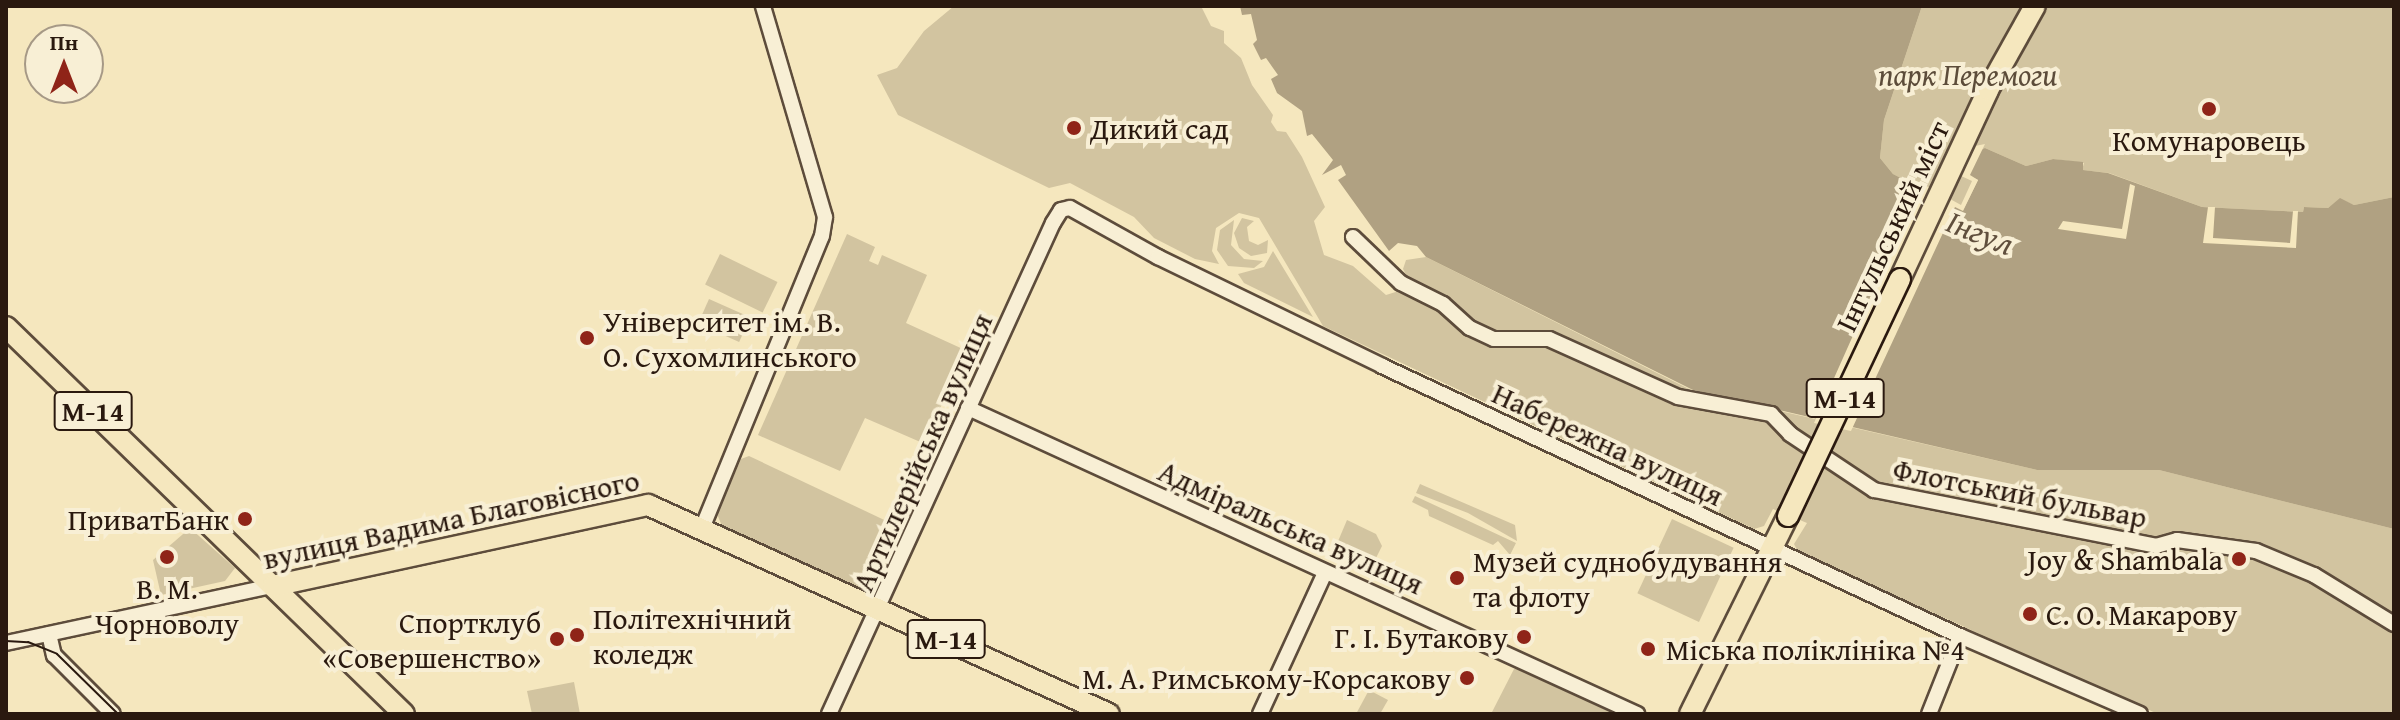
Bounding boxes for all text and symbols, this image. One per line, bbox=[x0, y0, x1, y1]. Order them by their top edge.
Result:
north arrow bbox=[24, 24, 104, 104]
text: Пн bbox=[50, 26, 78, 58]
park label: парк Перемоги bbox=[1878, 56, 2058, 92]
marker: Комунаровець bbox=[2200, 100, 2218, 118]
place label: Дикий сад bbox=[1090, 110, 1229, 146]
street label: Інгульський міст bbox=[1827, 115, 1957, 337]
marker: Дикий сад bbox=[1065, 119, 1083, 137]
place label: Комунаровець bbox=[2112, 122, 2306, 158]
water label: Інгул bbox=[1941, 202, 2019, 264]
place label: Університет ім. В. О. Сухомлинського bbox=[603, 303, 857, 374]
street label: Артилерійська вулиця bbox=[844, 307, 1000, 597]
marker: Університет ім. В. О. Сухомлинського bbox=[578, 329, 596, 347]
road number: М-14 bbox=[1805, 374, 1885, 422]
street label: Набережна вулиця bbox=[1487, 375, 1729, 513]
road number: М-14 bbox=[53, 387, 133, 435]
street label: Флотський бульвар bbox=[1890, 451, 2150, 535]
street label: Адміральська вулиця bbox=[1153, 452, 1429, 602]
street label: вулиця Вадима Благовісного bbox=[260, 462, 642, 576]
place label: ПриватБанк bbox=[68, 501, 229, 537]
marker: ПриватБанк bbox=[236, 510, 254, 528]
place label: Joy & Shambala bbox=[2027, 541, 2223, 577]
place label: Музей суднобудування та флоту bbox=[1473, 543, 1782, 614]
marker: В. М. Чорноволу bbox=[158, 548, 176, 566]
marker: Joy & Shambala bbox=[2230, 550, 2248, 568]
marker: Музей суднобудування та флоту bbox=[1448, 569, 1466, 587]
place label: В. М. Чорноволу bbox=[95, 570, 239, 640]
place label: С. О. Макарову bbox=[2046, 596, 2238, 632]
place label: Політехнічний коледж bbox=[593, 600, 791, 670]
place label: Спортклуб «Совершенство» bbox=[323, 604, 541, 674]
marker: С. О. Макарову bbox=[2021, 605, 2039, 623]
road number: М-14 bbox=[906, 615, 986, 663]
place label: Г. І. Бутакову bbox=[1334, 619, 1508, 655]
marker: Політехнічний коледж bbox=[568, 626, 586, 644]
marker: Г. І. Бутакову bbox=[1515, 628, 1533, 646]
marker: Спортклуб «Совершенство» bbox=[548, 630, 566, 648]
place label: Міська поліклініка №4 bbox=[1666, 631, 1965, 667]
marker: Міська поліклініка №4 bbox=[1637, 638, 1659, 660]
place label: М. А. Римському-Корсакову bbox=[1082, 660, 1451, 696]
marker: М. А. Римському-Корсакову bbox=[1458, 669, 1476, 687]

